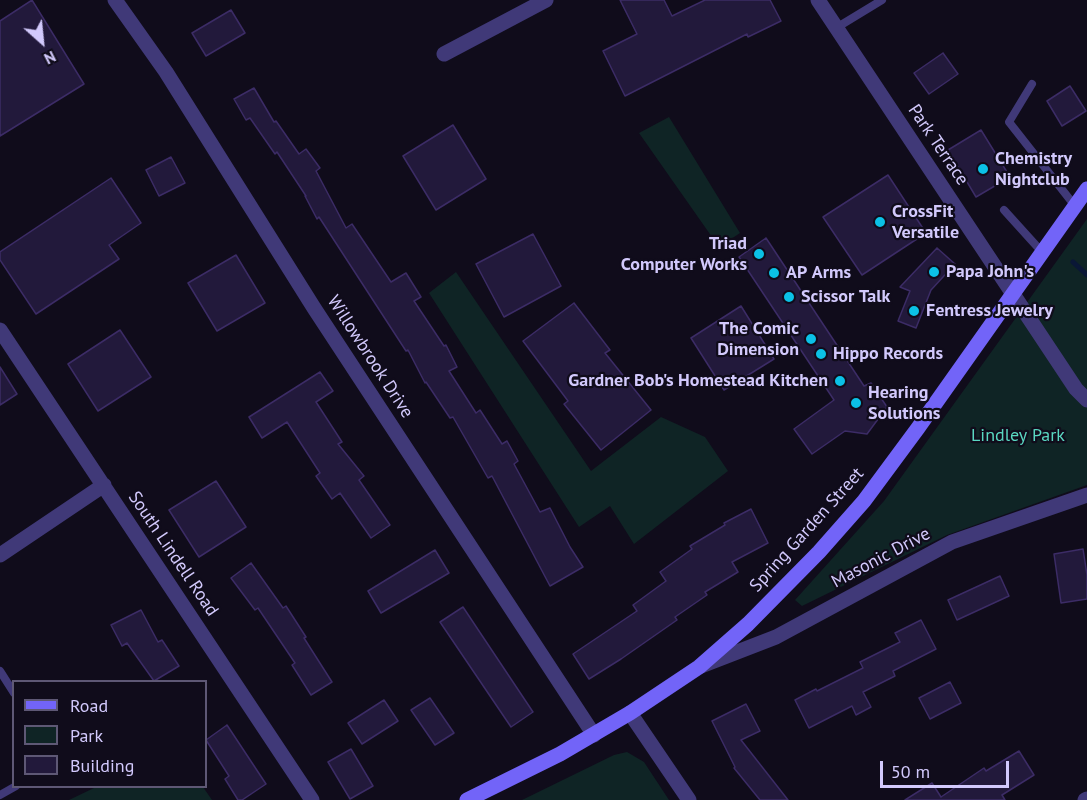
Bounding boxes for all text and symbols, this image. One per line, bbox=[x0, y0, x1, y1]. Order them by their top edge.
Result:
north arrow bbox=[12, 12, 72, 72]
text: N bbox=[41, 47, 59, 69]
street label: Park Terrace bbox=[903, 101, 973, 189]
place label: Chemistry Nightclub bbox=[995, 148, 1072, 190]
marker: Chemistry Nightclub bbox=[976, 162, 990, 176]
place label: CrossFit Versatile bbox=[892, 201, 959, 244]
marker: CrossFit Versatile bbox=[873, 215, 887, 229]
place label: Triad Computer Works bbox=[621, 233, 747, 276]
marker: Triad Computer Works bbox=[752, 247, 766, 261]
place label: Papa John's bbox=[946, 261, 1034, 283]
place label: AP Arms bbox=[786, 262, 851, 284]
marker: Papa John's bbox=[927, 265, 941, 279]
marker: AP Arms bbox=[767, 266, 781, 280]
place label: Scissor Talk bbox=[801, 286, 890, 308]
marker: Scissor Talk bbox=[782, 290, 796, 304]
street label: Willowbrook Drive bbox=[322, 292, 418, 422]
place label: Fentress Jewelry bbox=[926, 300, 1053, 322]
marker: Fentress Jewelry bbox=[907, 304, 921, 318]
place label: The Comic Dimension bbox=[717, 318, 799, 360]
marker: The Comic Dimension bbox=[804, 332, 818, 346]
place label: Hippo Records bbox=[833, 343, 943, 365]
marker: Hippo Records bbox=[814, 347, 828, 361]
place label: Gardner Bob's Homestead Kitchen bbox=[568, 370, 828, 392]
marker: Gardner Bob's Homestead Kitchen bbox=[833, 374, 847, 388]
place label: Hearing Solutions bbox=[868, 382, 940, 424]
marker: Hearing Solutions bbox=[849, 396, 863, 410]
park label: Lindley Park bbox=[971, 425, 1065, 447]
street label: Spring Garden Street bbox=[745, 463, 869, 597]
street label: South Lindell Road bbox=[123, 487, 223, 621]
street label: Masonic Drive bbox=[828, 523, 934, 593]
legend bbox=[12, 680, 207, 788]
text: Road bbox=[70, 694, 108, 717]
text: Park bbox=[70, 724, 103, 747]
scale bar bbox=[883, 749, 1012, 787]
text: Building bbox=[70, 754, 134, 777]
text: 50 m bbox=[891, 760, 930, 783]

